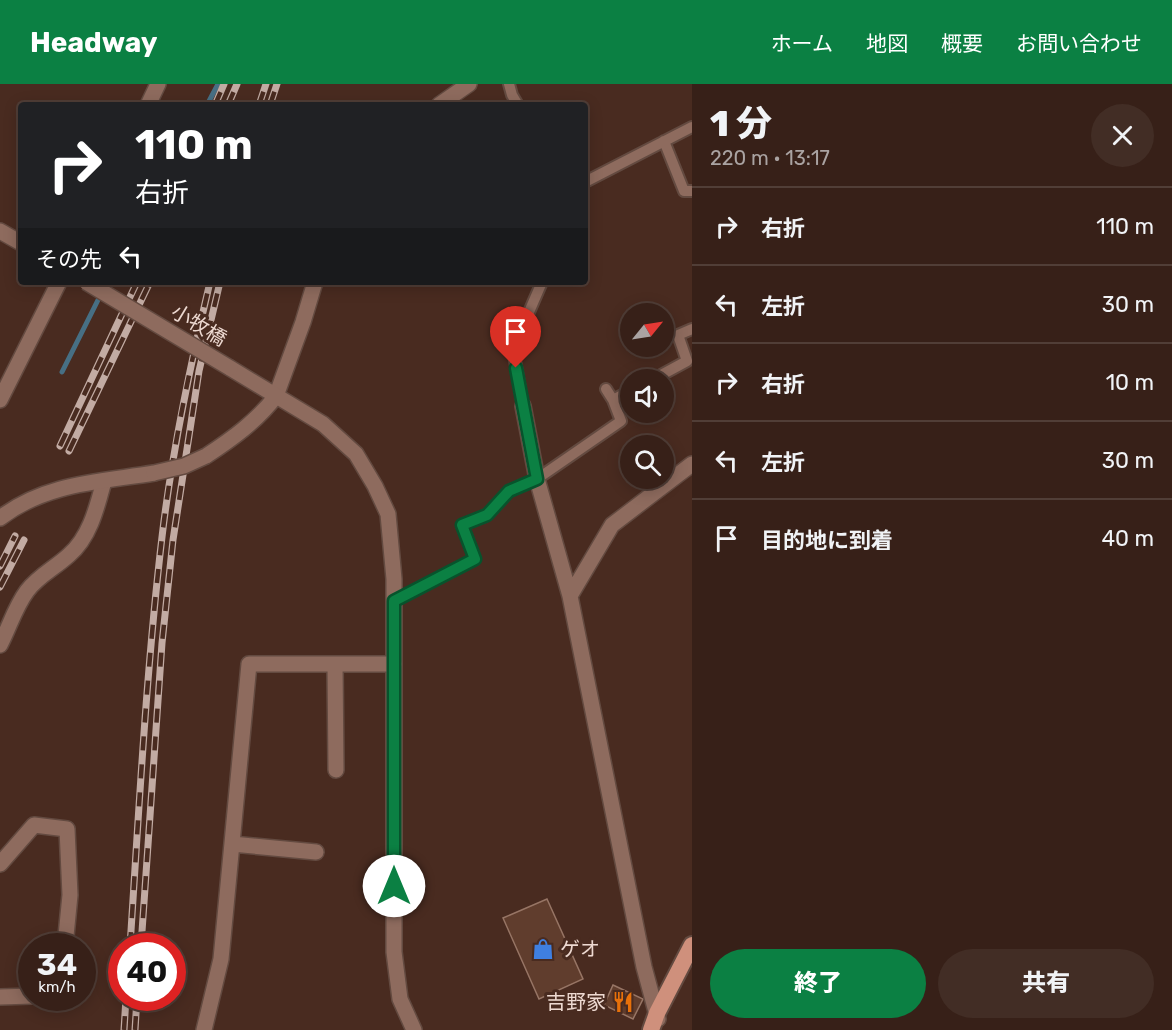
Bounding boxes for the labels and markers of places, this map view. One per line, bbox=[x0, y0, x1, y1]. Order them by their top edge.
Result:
pin bbox=[490, 306, 541, 368]
shop icon: ゲオ bbox=[531, 937, 555, 961]
place label: ゲオ bbox=[560, 937, 600, 961]
place label: 吉野家 bbox=[546, 990, 606, 1014]
restaurant icon: 吉野家 bbox=[611, 990, 635, 1014]

